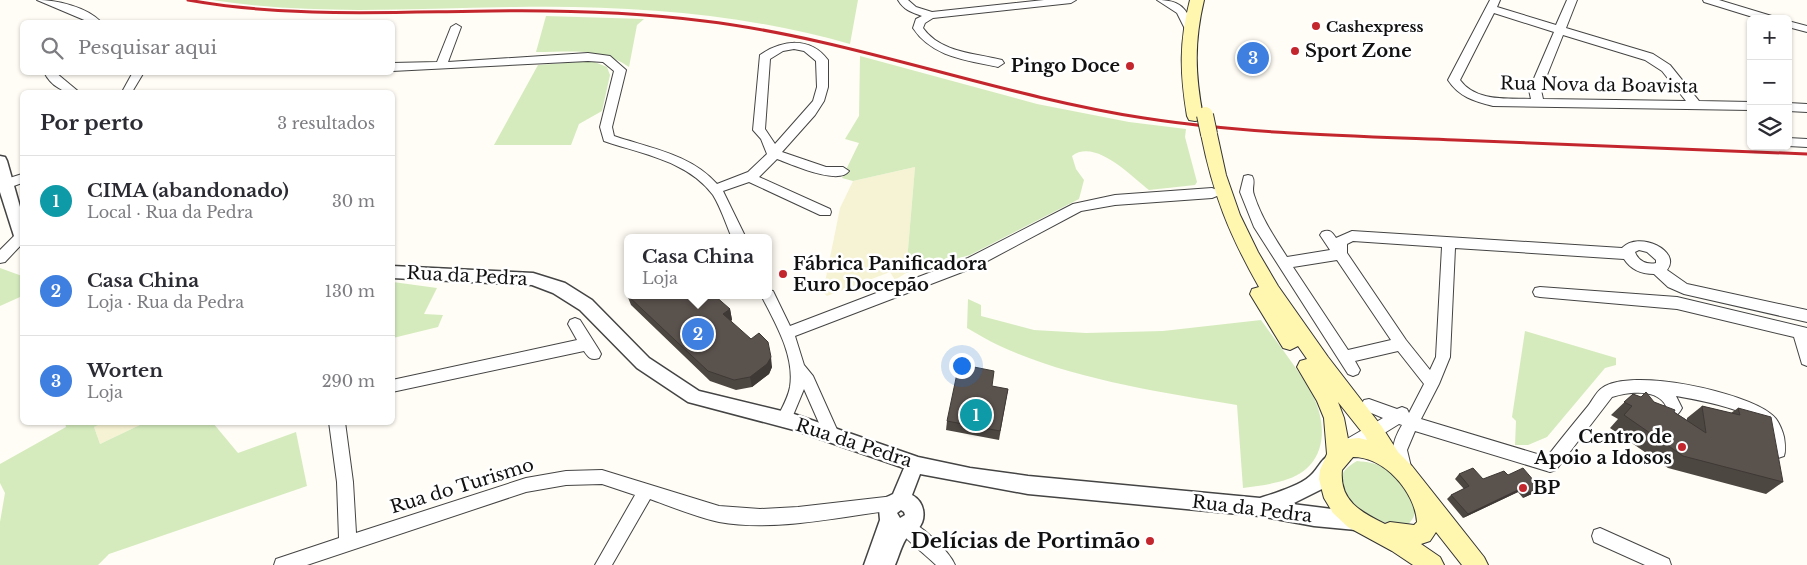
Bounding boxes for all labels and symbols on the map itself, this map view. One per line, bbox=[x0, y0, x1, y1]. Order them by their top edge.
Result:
place label: Cashexpress bbox=[1326, 17, 1424, 36]
marker: Cashexpress bbox=[1310, 20, 1322, 32]
pin: 3 bbox=[1237, 39, 1269, 77]
place label: Sport Zone bbox=[1305, 40, 1412, 62]
marker: Sport Zone bbox=[1289, 45, 1301, 57]
place label: Pingo Doce bbox=[1011, 55, 1120, 77]
marker: Pingo Doce bbox=[1124, 60, 1136, 72]
street label: Rua Nova da Boavista bbox=[1500, 72, 1698, 98]
place label: Fábrica Panificadora Euro Docepão bbox=[793, 253, 988, 296]
street label: Rua da Pedra bbox=[406, 262, 528, 290]
marker: Fábrica Panificadora Euro Docepão bbox=[777, 268, 789, 280]
pin: 2 bbox=[682, 315, 714, 353]
your location bbox=[949, 353, 975, 379]
pin: 1 bbox=[960, 396, 992, 434]
street label: Rua da Pedra bbox=[793, 414, 915, 472]
place label: Centro de Apoio a Idosos bbox=[1533, 426, 1672, 469]
marker: Centro de Apoio a Idosos bbox=[1676, 441, 1688, 453]
street label: Rua do Turismo bbox=[387, 454, 537, 518]
place label: BP bbox=[1533, 477, 1560, 499]
marker: BP bbox=[1517, 482, 1529, 494]
street label: Rua da Pedra bbox=[1191, 491, 1313, 527]
place label: Delícias de Portimão bbox=[910, 528, 1140, 554]
marker: Delícias de Portimão bbox=[1144, 535, 1156, 547]

